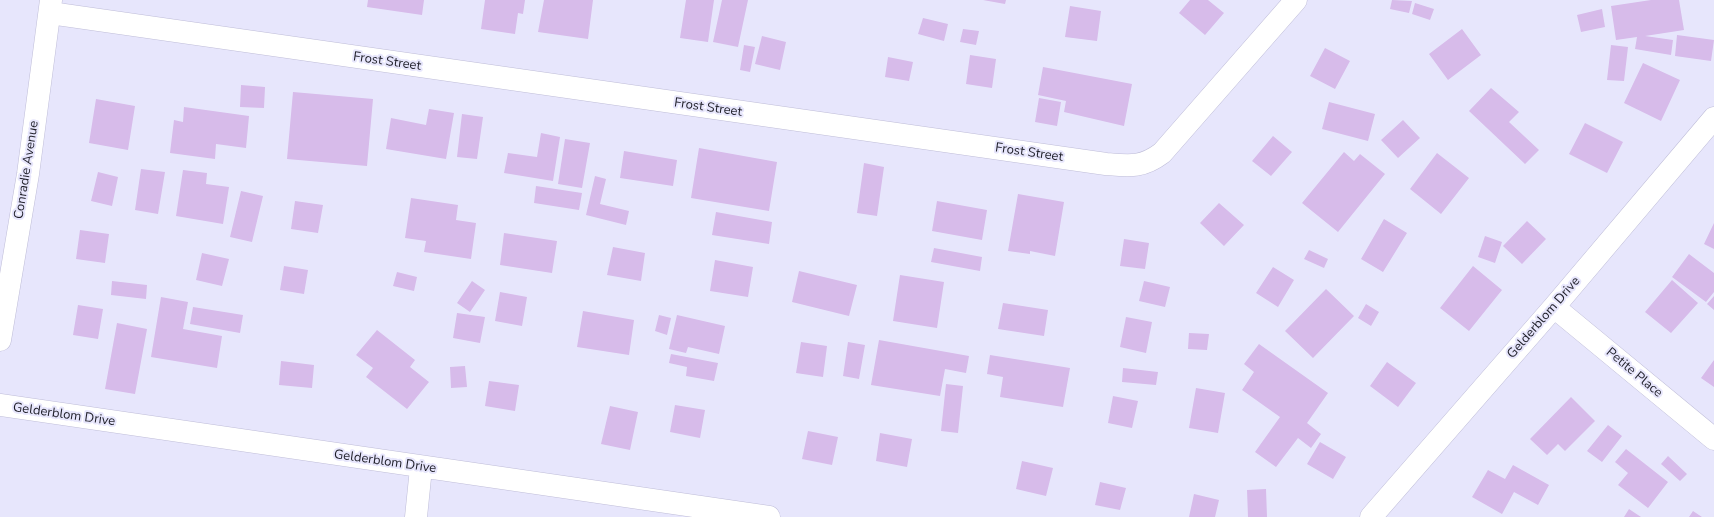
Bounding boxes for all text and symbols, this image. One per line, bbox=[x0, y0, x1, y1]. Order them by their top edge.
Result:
street label: Frost Street bbox=[352, 50, 422, 74]
street label: Frost Street bbox=[673, 96, 743, 120]
street label: Conradie Avenue bbox=[12, 120, 42, 220]
street label: Frost Street bbox=[994, 141, 1064, 165]
street label: Gelderblom Drive bbox=[1504, 274, 1584, 362]
street label: Petite Place bbox=[1603, 345, 1665, 401]
street label: Gelderblom Drive bbox=[12, 400, 116, 430]
street label: Gelderblom Drive bbox=[333, 447, 437, 477]

